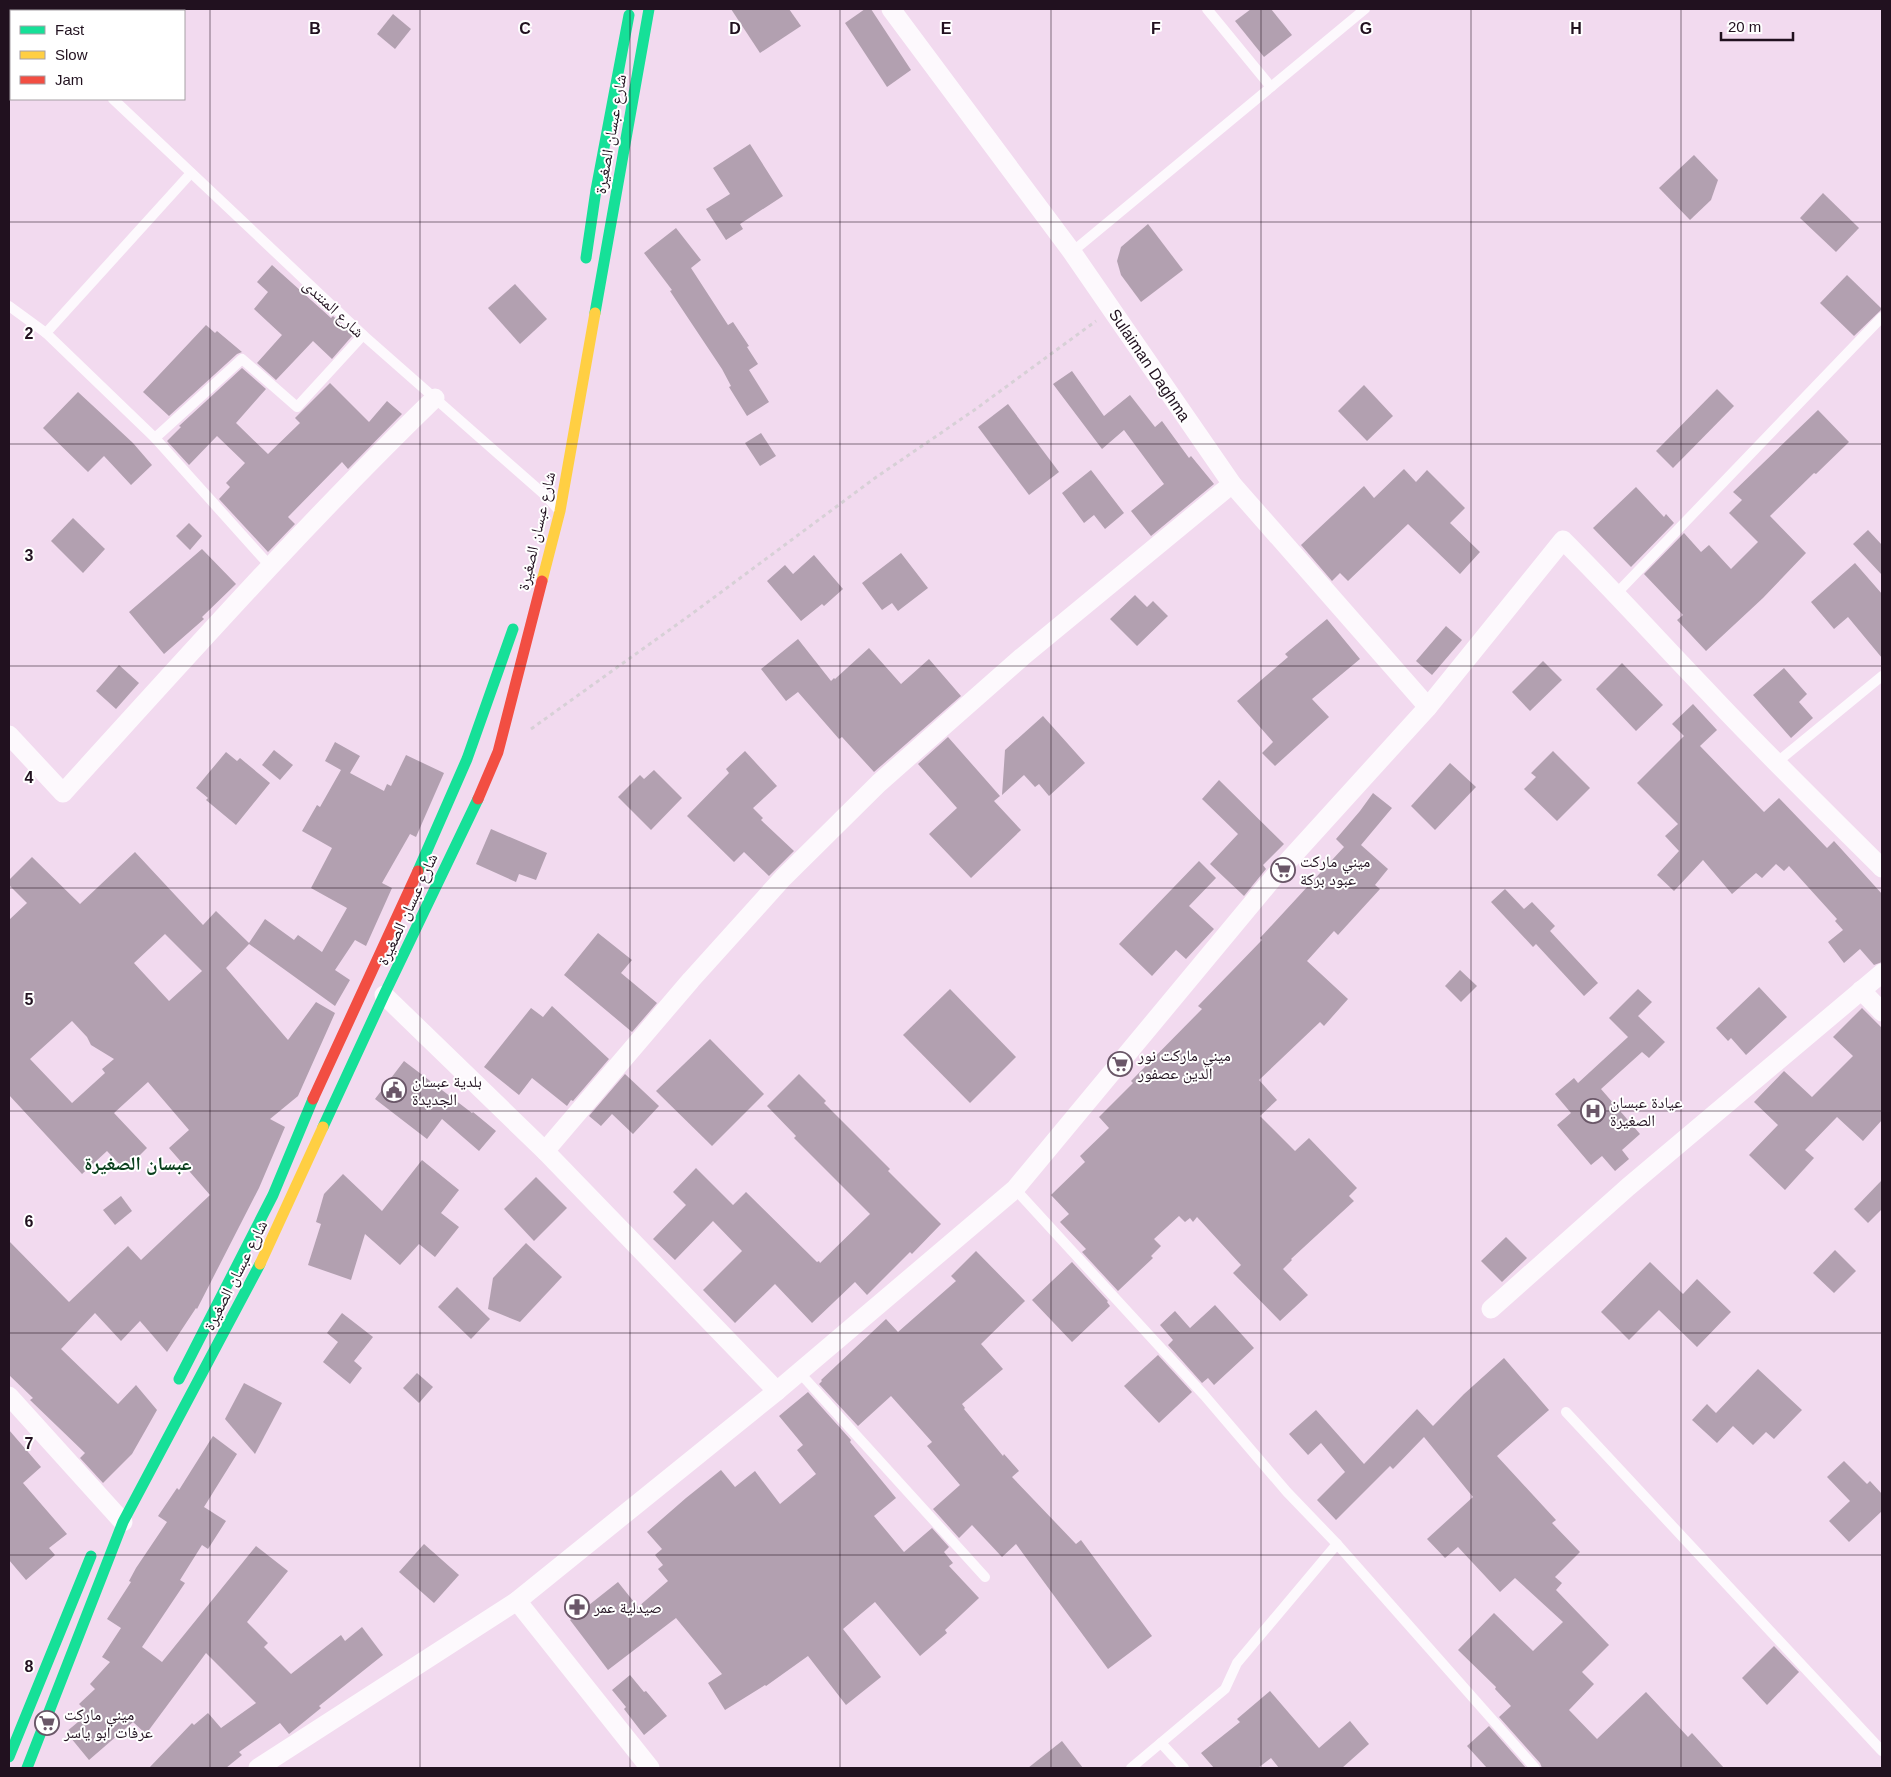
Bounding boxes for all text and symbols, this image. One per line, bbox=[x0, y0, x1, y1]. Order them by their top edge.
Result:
legend bbox=[10, 10, 185, 100]
scale bar bbox=[1721, 10, 1794, 42]
text: 20 m bbox=[1728, 18, 1761, 35]
text: B bbox=[309, 20, 321, 37]
text: C bbox=[519, 20, 531, 37]
text: D bbox=[729, 20, 741, 37]
text: E bbox=[941, 20, 952, 37]
text: F bbox=[1151, 20, 1161, 37]
text: G bbox=[1360, 20, 1372, 37]
text: H bbox=[1570, 20, 1582, 37]
text: Fast bbox=[55, 21, 85, 38]
text: Slow bbox=[55, 46, 88, 63]
text: Jam bbox=[55, 71, 83, 88]
street label: شارع عبسان الصغيرة bbox=[592, 73, 631, 196]
street label: شارع المنتدى bbox=[298, 276, 367, 342]
street label: Sulaiman Daghma bbox=[1106, 306, 1193, 425]
text: 2 bbox=[25, 325, 34, 342]
street label: شارع عبسان الصغيرة bbox=[515, 470, 560, 592]
text: 3 bbox=[25, 547, 34, 564]
text: 4 bbox=[25, 769, 34, 786]
street label: شارع عبسان الصغيرة bbox=[374, 851, 443, 969]
place label: ميني ماركت عبود بركة bbox=[1300, 853, 1370, 889]
supermarket icon: ميني ماركت عبود بركة bbox=[1270, 857, 1296, 883]
text: 5 bbox=[25, 991, 34, 1008]
place label: ميني ماركت نور الدين عصفور bbox=[1137, 1047, 1231, 1084]
supermarket icon: ميني ماركت نور الدين عصفور bbox=[1107, 1051, 1133, 1077]
place label: بلدية عبسان الجديدة bbox=[412, 1073, 482, 1108]
public building icon: بلدية عبسان الجديدة bbox=[381, 1077, 407, 1103]
place label: عيادة عبسان الصغيرة bbox=[1610, 1094, 1682, 1130]
hospital icon: عيادة عبسان الصغيرة bbox=[1580, 1098, 1606, 1124]
district label: عبسان الصغيرة bbox=[84, 1153, 192, 1175]
text: 6 bbox=[25, 1213, 34, 1230]
street label: شارع عبسان الصغيرة bbox=[200, 1217, 272, 1334]
text: 7 bbox=[25, 1435, 34, 1452]
pharmacy icon: صيدلية عمر bbox=[564, 1594, 590, 1620]
place label: صيدلية عمر bbox=[593, 1599, 662, 1617]
text: 8 bbox=[25, 1658, 34, 1675]
place label: ميني ماركت عرفات ابو ياسر bbox=[63, 1706, 153, 1742]
supermarket icon: ميني ماركت عرفات ابو ياسر bbox=[34, 1710, 60, 1736]

